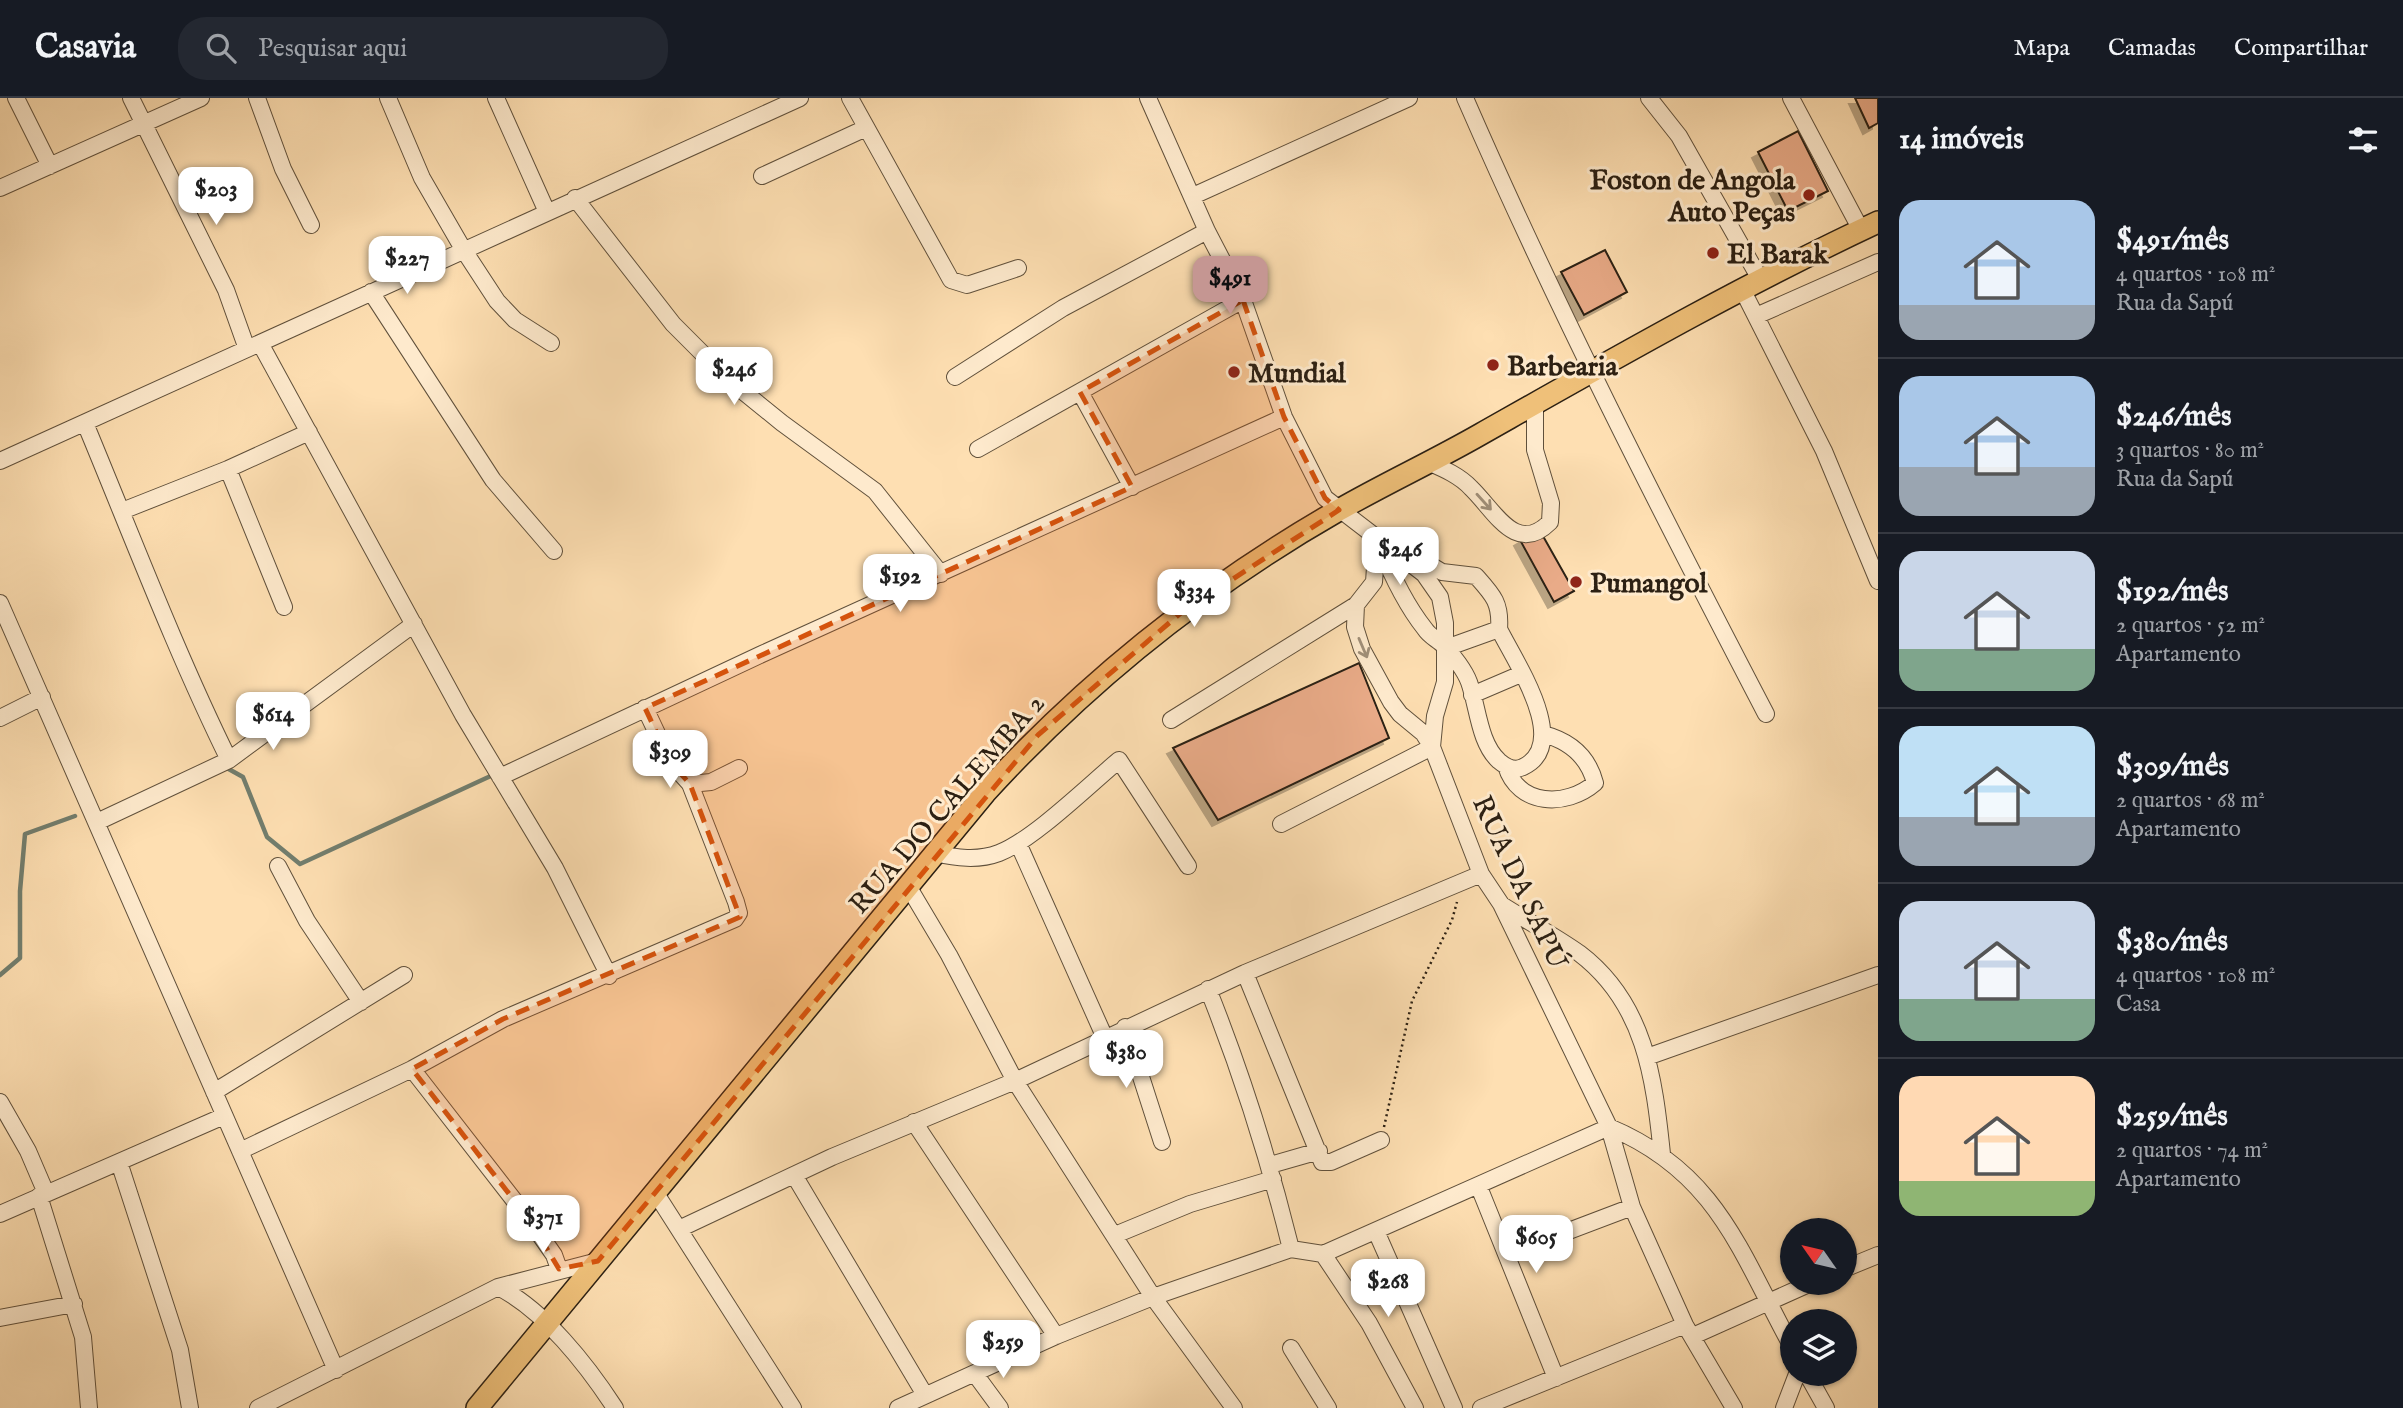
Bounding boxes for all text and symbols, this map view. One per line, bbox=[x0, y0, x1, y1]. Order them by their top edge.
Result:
search box bbox=[178, 17, 668, 80]
text: Casavia bbox=[35, 27, 136, 69]
icon: search bbox=[202, 29, 240, 67]
text: Pesquisar aqui bbox=[258, 32, 407, 65]
text: Mapa bbox=[2014, 33, 2070, 64]
text: Camadas bbox=[2108, 33, 2196, 64]
text: Compartilhar bbox=[2234, 33, 2368, 64]
text: 14 imóveis bbox=[1899, 121, 2024, 159]
icon: filters bbox=[2344, 121, 2382, 159]
place label: Foston de Angola Auto Peças bbox=[1589, 164, 1796, 231]
pin: $203 bbox=[175, 167, 257, 227]
text: $203 bbox=[194, 175, 238, 204]
marker: Foston de Angola Auto Peças bbox=[1801, 187, 1817, 203]
text: $491/mês bbox=[2116, 222, 2229, 260]
icon: home bbox=[1955, 228, 2039, 312]
pin: $227 bbox=[366, 236, 448, 296]
place label: El Barak bbox=[1727, 238, 1829, 273]
text: $227 bbox=[385, 244, 429, 273]
marker: El Barak bbox=[1705, 245, 1721, 261]
pin: $491 bbox=[1189, 256, 1271, 316]
text: 4 quartos · 108 m² bbox=[2116, 260, 2275, 289]
text: $491 bbox=[1209, 264, 1251, 293]
text: Rua da Sapú bbox=[2116, 289, 2234, 318]
pin: $246 bbox=[693, 348, 775, 407]
place label: Barbearia bbox=[1507, 350, 1619, 385]
text: $246 bbox=[712, 355, 756, 384]
place label: Mundial bbox=[1248, 357, 1347, 392]
marker: Barbearia bbox=[1485, 357, 1501, 373]
marker: Mundial bbox=[1226, 364, 1242, 380]
text: $246/mês bbox=[2116, 398, 2232, 436]
icon: home bbox=[1955, 404, 2039, 488]
text: 3 quartos · 80 m² bbox=[2116, 436, 2264, 465]
text: Rua da Sapú bbox=[2116, 465, 2234, 494]
one-way arrow bbox=[1476, 493, 1492, 511]
pin: $246 bbox=[1359, 528, 1441, 587]
text: $246 bbox=[1378, 535, 1422, 564]
pin: $192 bbox=[859, 554, 941, 614]
text: $192 bbox=[879, 562, 921, 591]
place label: Pumangol bbox=[1590, 567, 1708, 602]
pin: $334 bbox=[1153, 570, 1235, 629]
text: $192/mês bbox=[2116, 573, 2229, 611]
marker: Pumangol bbox=[1568, 574, 1584, 590]
text: $334 bbox=[1173, 577, 1215, 606]
icon: home bbox=[1955, 579, 2039, 663]
text: 2 quartos · 52 m² bbox=[2116, 611, 2265, 640]
one-way arrow bbox=[1357, 637, 1370, 659]
text: Apartamento bbox=[2116, 640, 2241, 669]
street label: RUA DO CALEMBA 2 bbox=[843, 687, 1053, 922]
pin: $614 bbox=[232, 692, 314, 752]
text: $614 bbox=[252, 700, 294, 729]
pin: $309 bbox=[629, 730, 711, 790]
text: $309 bbox=[649, 738, 691, 767]
text: $309/mês bbox=[2116, 748, 2229, 786]
icon: home bbox=[1955, 754, 2039, 838]
text: 2 quartos · 68 m² bbox=[2116, 786, 2265, 815]
street label: RUA DA SAPÚ bbox=[1463, 791, 1574, 976]
text: Apartamento bbox=[2116, 815, 2241, 844]
text: $380/mês bbox=[2116, 923, 2228, 961]
icon: home bbox=[1955, 929, 2039, 1013]
text: 4 quartos · 108 m² bbox=[2116, 961, 2275, 990]
text: Casa bbox=[2116, 990, 2160, 1019]
pin: $380 bbox=[1085, 1030, 1167, 1090]
text: $380 bbox=[1105, 1038, 1147, 1067]
text: $259/mês bbox=[2116, 1098, 2228, 1136]
icon: home bbox=[1955, 1104, 2039, 1188]
text: 2 quartos · 74 m² bbox=[2116, 1136, 2268, 1165]
text: Apartamento bbox=[2116, 1165, 2241, 1194]
pin: $371 bbox=[502, 1196, 584, 1255]
text: $371 bbox=[523, 1203, 563, 1232]
pin: $605 bbox=[1495, 1216, 1577, 1275]
north arrow bbox=[1780, 1218, 1857, 1295]
map controls bbox=[1780, 1218, 1857, 1386]
text: $605 bbox=[1515, 1223, 1557, 1252]
pin: $268 bbox=[1347, 1260, 1429, 1319]
text: $268 bbox=[1367, 1267, 1409, 1296]
button: layers bbox=[1780, 1309, 1857, 1386]
pin: $259 bbox=[962, 1320, 1044, 1380]
text: $259 bbox=[982, 1328, 1024, 1357]

